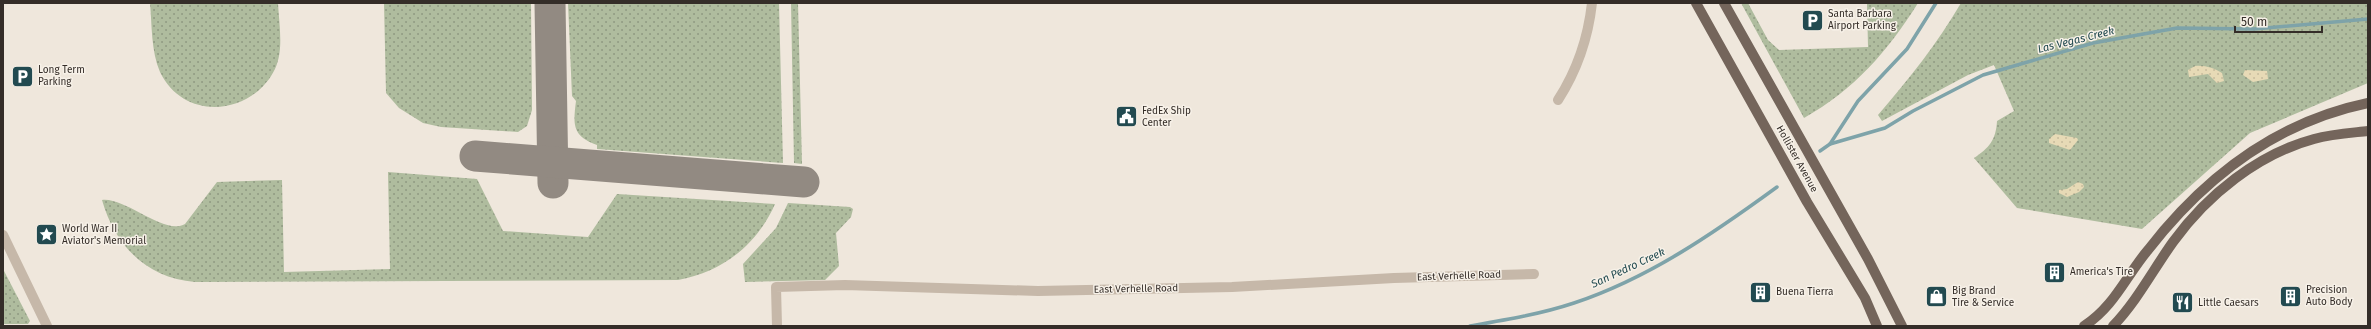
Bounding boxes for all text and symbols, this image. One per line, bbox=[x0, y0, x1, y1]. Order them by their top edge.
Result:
parking icon: Santa Barbara Airport Parking bbox=[1799, 7, 1825, 33]
place label: Santa Barbara Airport Parking bbox=[1828, 8, 1897, 32]
scale bar bbox=[2235, 8, 2322, 34]
text: 50 m bbox=[2241, 15, 2267, 29]
water label: Las Vegas Creek bbox=[2036, 24, 2116, 56]
parking icon: Long Term Parking bbox=[9, 63, 35, 89]
place label: Long Term Parking bbox=[38, 64, 85, 88]
public building icon: FedEx Ship Center bbox=[1113, 104, 1139, 130]
place label: FedEx Ship Center bbox=[1142, 105, 1191, 129]
street label: Hollister Avenue bbox=[1774, 123, 1820, 195]
place icon: World War II Aviator's Memorial bbox=[34, 222, 60, 248]
place label: World War II Aviator's Memorial bbox=[62, 223, 146, 247]
water label: San Pedro Creek bbox=[1588, 245, 1667, 291]
building icon: America's Tire bbox=[2042, 259, 2068, 285]
place label: America's Tire bbox=[2070, 266, 2133, 278]
street label: East Verhelle Road bbox=[1417, 269, 1501, 283]
building icon: Buena Tierra bbox=[1747, 279, 1773, 305]
street label: East Verhelle Road bbox=[1094, 282, 1178, 296]
building icon: Precision Auto Body bbox=[2277, 283, 2303, 309]
shop icon: Big Brand Tire & Service bbox=[1924, 284, 1950, 310]
place label: Precision Auto Body bbox=[2306, 284, 2352, 308]
place label: Big Brand Tire & Service bbox=[1952, 285, 2014, 309]
place label: Buena Tierra bbox=[1776, 286, 1834, 298]
restaurant icon: Little Caesars bbox=[2169, 290, 2195, 316]
place label: Little Caesars bbox=[2198, 297, 2259, 309]

